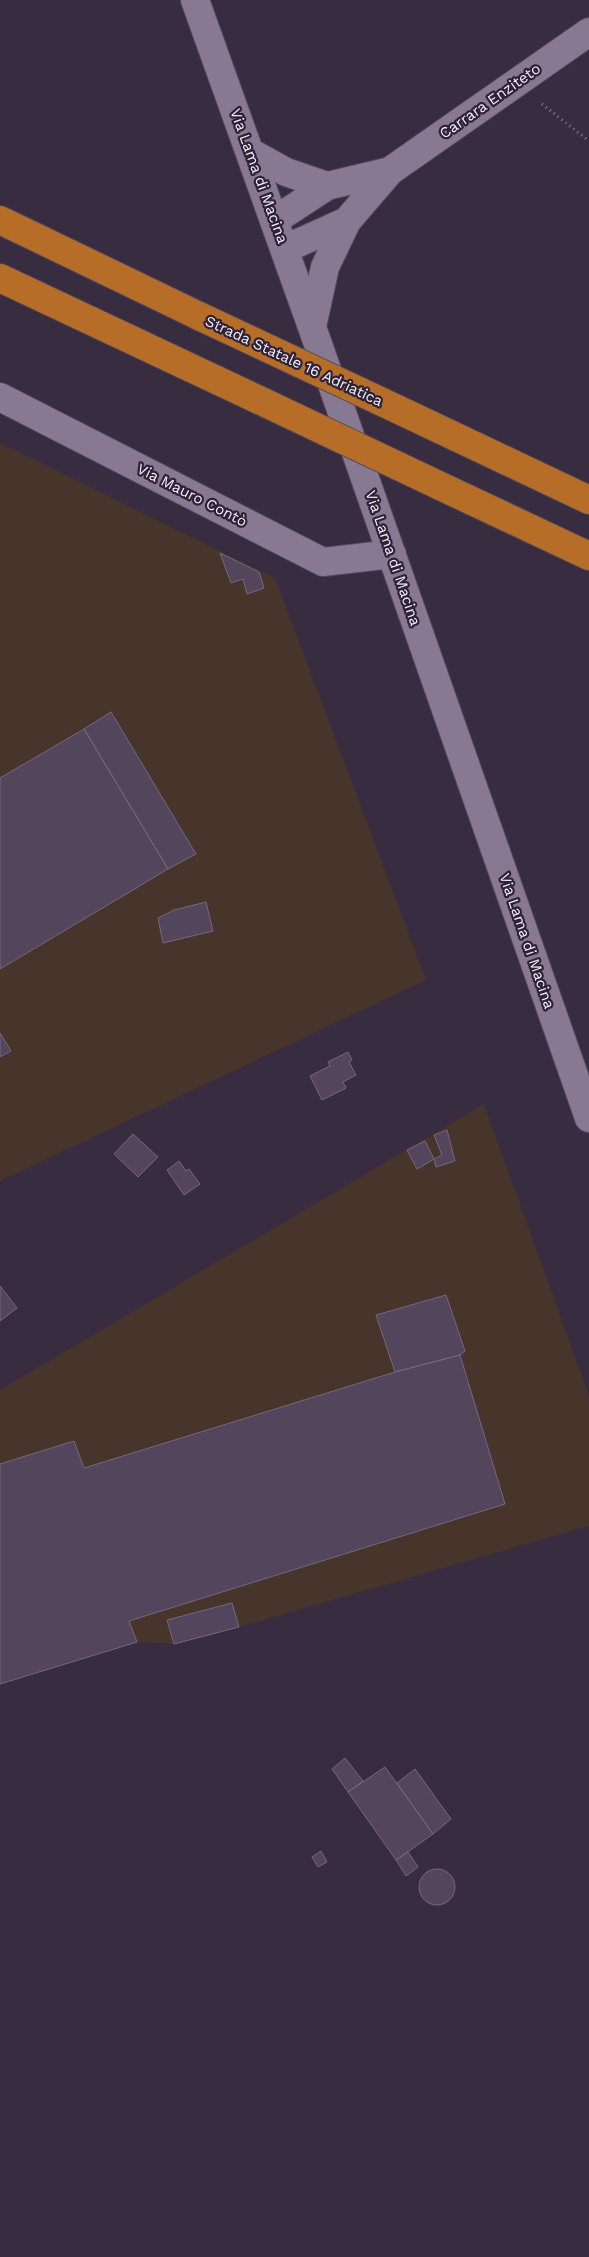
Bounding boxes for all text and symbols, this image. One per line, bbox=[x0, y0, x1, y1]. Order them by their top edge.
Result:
street label: Carrara Enziteto bbox=[436, 59, 544, 143]
street label: Via Lama di Macina bbox=[226, 106, 292, 246]
street label: Strada Statale 16 Adriatica bbox=[202, 312, 386, 410]
street label: Via Mauro Contò bbox=[134, 459, 250, 531]
street label: Via Lama di Macina bbox=[361, 488, 425, 628]
street label: Via Lama di Macina bbox=[495, 871, 559, 1011]

